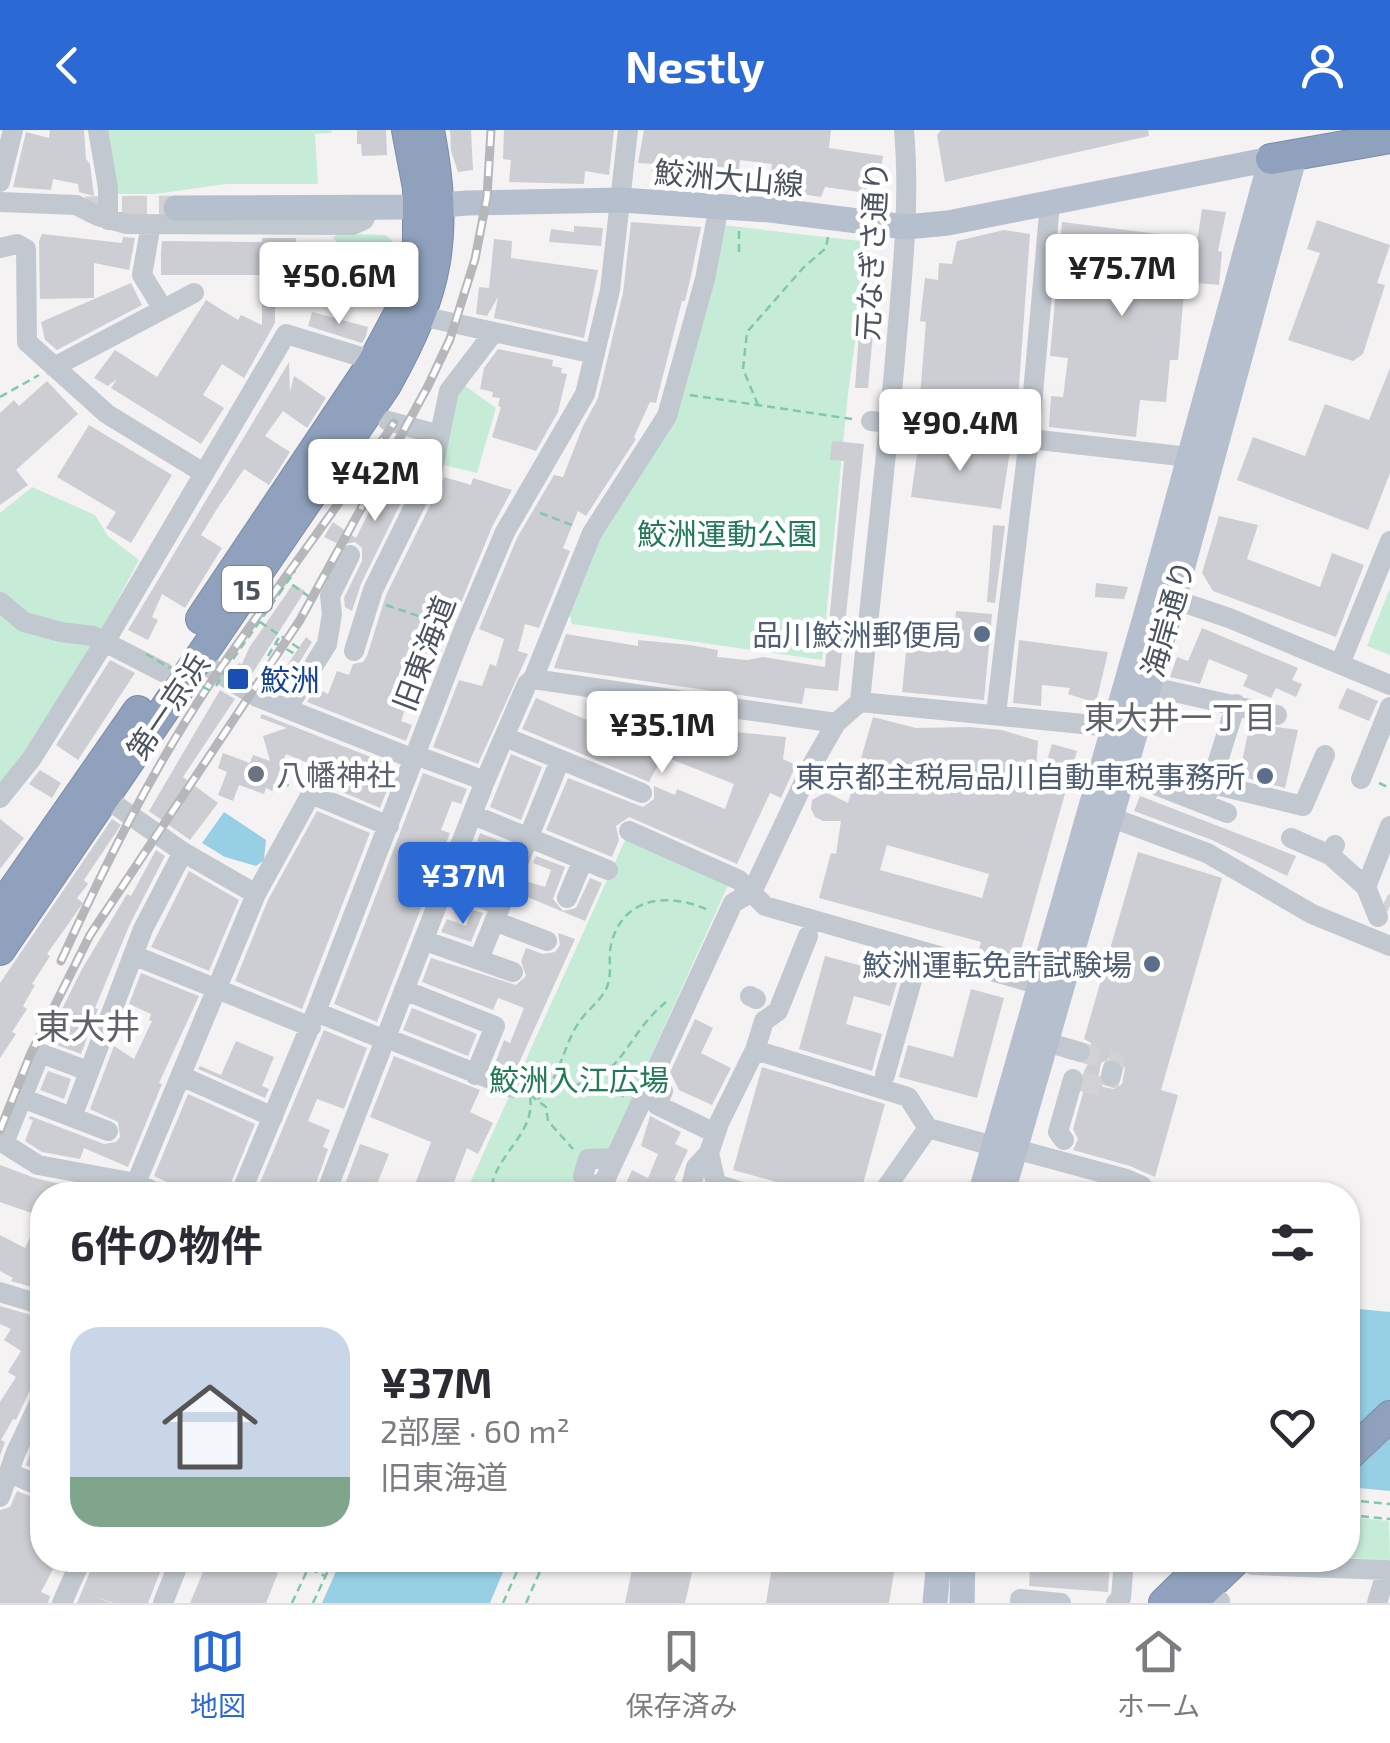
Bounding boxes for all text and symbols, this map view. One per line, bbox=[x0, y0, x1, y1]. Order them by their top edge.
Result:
icon: back bbox=[40, 38, 95, 93]
text: Nestly bbox=[625, 38, 765, 92]
icon: person bbox=[1295, 38, 1350, 93]
street label: 鮫洲大山線 bbox=[653, 153, 805, 201]
street label: 元なぎさ通り bbox=[848, 160, 894, 342]
pin: ¥75.7M bbox=[1041, 234, 1203, 319]
pin: ¥50.6M bbox=[258, 242, 420, 327]
text: ¥75.7M bbox=[1068, 247, 1176, 285]
text: ¥50.6M bbox=[281, 255, 397, 293]
pin: ¥90.4M bbox=[879, 389, 1041, 474]
text: ¥90.4M bbox=[901, 402, 1019, 440]
pin: ¥42M bbox=[316, 439, 434, 524]
text: ¥42M bbox=[330, 452, 420, 490]
park label: 鮫洲運動公園 bbox=[637, 515, 817, 551]
street label: 海岸通り bbox=[1133, 555, 1201, 681]
road number: 15 bbox=[222, 566, 272, 612]
street label: 旧東海道 bbox=[385, 591, 461, 715]
place label: 品川鮫洲郵便局 bbox=[752, 616, 962, 652]
marker: 品川鮫洲郵便局 bbox=[971, 623, 993, 645]
street label: 第一京浜 bbox=[119, 646, 215, 766]
place label: 鮫洲 bbox=[260, 661, 320, 697]
marker: 鮫洲 bbox=[225, 666, 251, 692]
pin: ¥35.1M bbox=[581, 691, 743, 776]
district label: 東大井一丁目 bbox=[1084, 697, 1276, 735]
text: ¥35.1M bbox=[609, 704, 715, 742]
place label: 八幡神社 bbox=[276, 756, 396, 792]
place label: 東京都主税局品川自動車税事務所 bbox=[795, 758, 1245, 794]
marker: 八幡神社 bbox=[245, 763, 267, 785]
marker: 東京都主税局品川自動車税事務所 bbox=[1254, 765, 1276, 787]
pin: ¥37M bbox=[404, 842, 522, 927]
text: ¥37M bbox=[420, 855, 506, 893]
place label: 鮫洲運転免許試験場 bbox=[862, 946, 1132, 982]
marker: 鮫洲運転免許試験場 bbox=[1141, 953, 1163, 975]
district label: 東大井 bbox=[35, 1004, 141, 1046]
park label: 鮫洲入江広場 bbox=[489, 1061, 669, 1097]
icon: filters bbox=[1265, 1215, 1320, 1270]
text: 6件の物件 bbox=[70, 1219, 263, 1269]
text: ¥37M bbox=[380, 1356, 492, 1406]
icon: home bbox=[150, 1367, 270, 1487]
icon: heart bbox=[1265, 1400, 1320, 1455]
text: 2部屋 · 60 m² bbox=[380, 1411, 570, 1449]
text: 旧東海道 bbox=[380, 1457, 508, 1495]
tab: 地図 bbox=[190, 1624, 246, 1724]
tab: 保存済み bbox=[625, 1624, 737, 1724]
tab: ホーム bbox=[1117, 1624, 1200, 1724]

